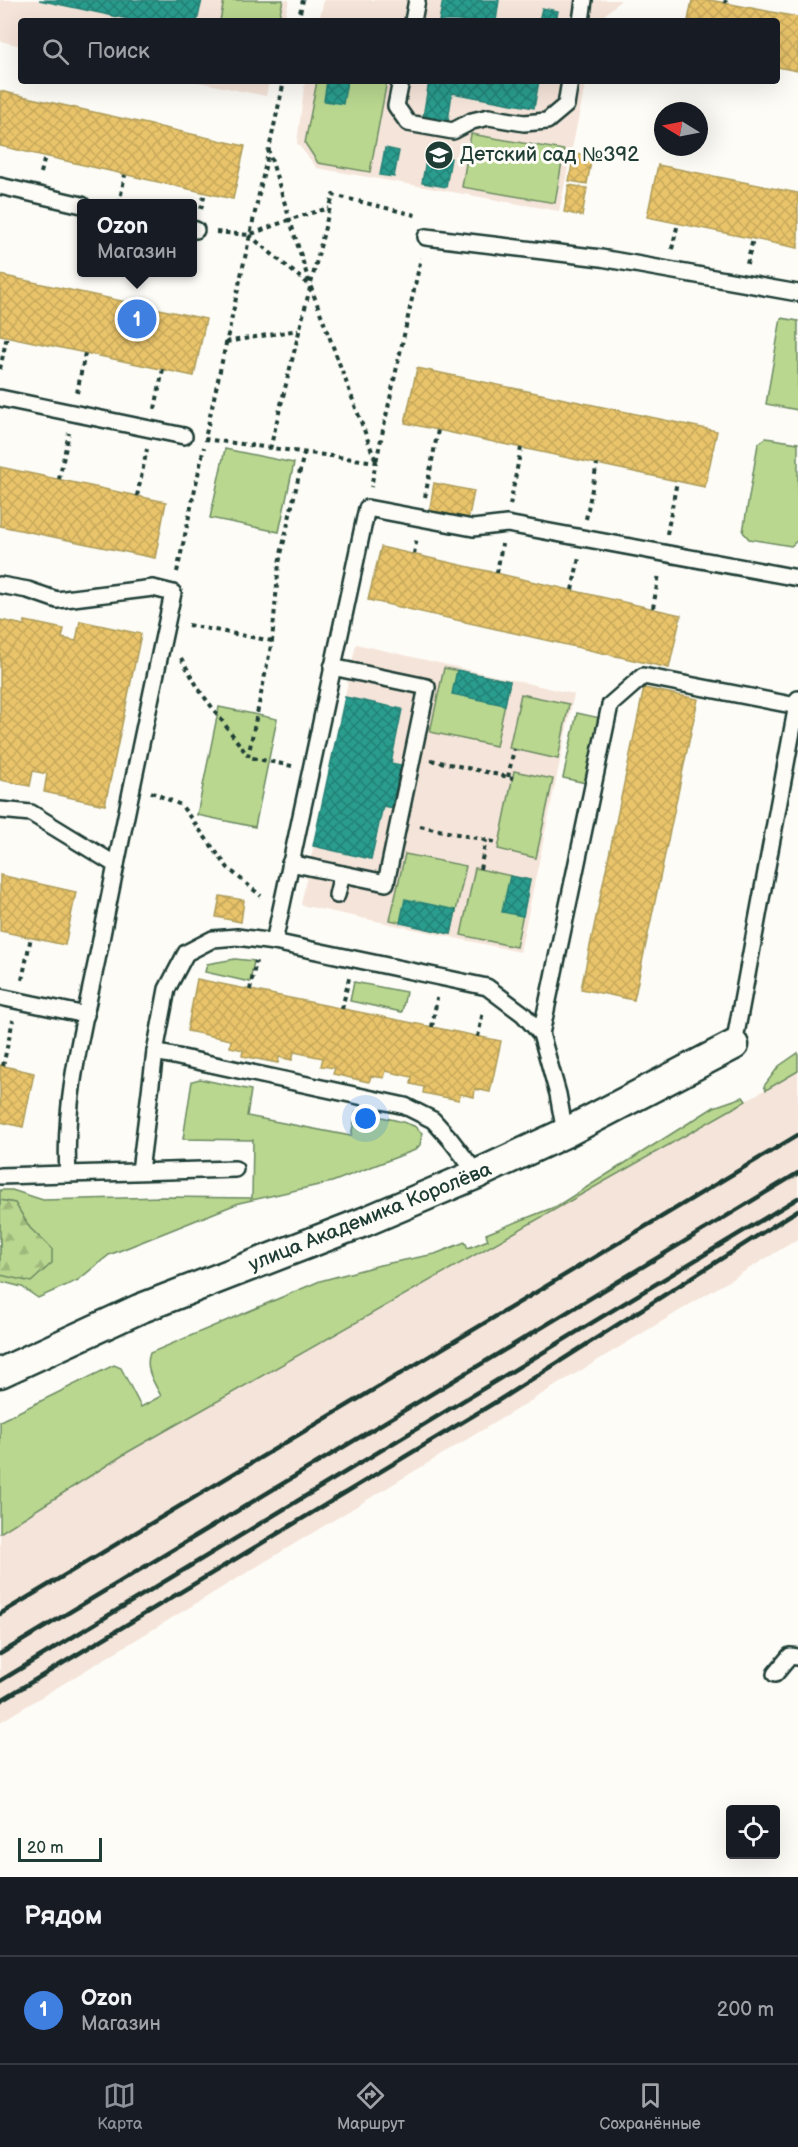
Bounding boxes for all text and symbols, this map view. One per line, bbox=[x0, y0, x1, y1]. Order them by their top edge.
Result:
search box bbox=[18, 18, 780, 84]
icon: search bbox=[39, 35, 72, 68]
text: Поиск bbox=[87, 38, 150, 65]
north arrow bbox=[654, 102, 708, 156]
school or university icon: Детский сад №392 bbox=[423, 139, 455, 171]
place label: Детский сад №392 bbox=[460, 143, 639, 167]
popup bbox=[77, 199, 197, 277]
text: Ozon bbox=[97, 213, 148, 240]
text: Магазин bbox=[97, 240, 177, 264]
pin: 1 bbox=[118, 296, 156, 342]
your location bbox=[351, 1104, 380, 1133]
street label: улица Академика Королёва bbox=[245, 1157, 495, 1277]
map controls bbox=[726, 1805, 780, 1859]
button: locate bbox=[726, 1805, 780, 1859]
scale bar bbox=[18, 1835, 102, 1862]
text: 20 m bbox=[27, 1839, 63, 1858]
text: Рядом bbox=[24, 1901, 102, 1932]
text: Ozon bbox=[81, 1985, 132, 2012]
text: 1 bbox=[39, 1998, 48, 2022]
text: 200 m bbox=[717, 1998, 774, 2022]
text: Магазин bbox=[81, 2012, 161, 2036]
tab: Карта bbox=[97, 2079, 142, 2134]
tab: Маршрут bbox=[337, 2079, 405, 2134]
tab: Сохранённые bbox=[600, 2079, 701, 2134]

